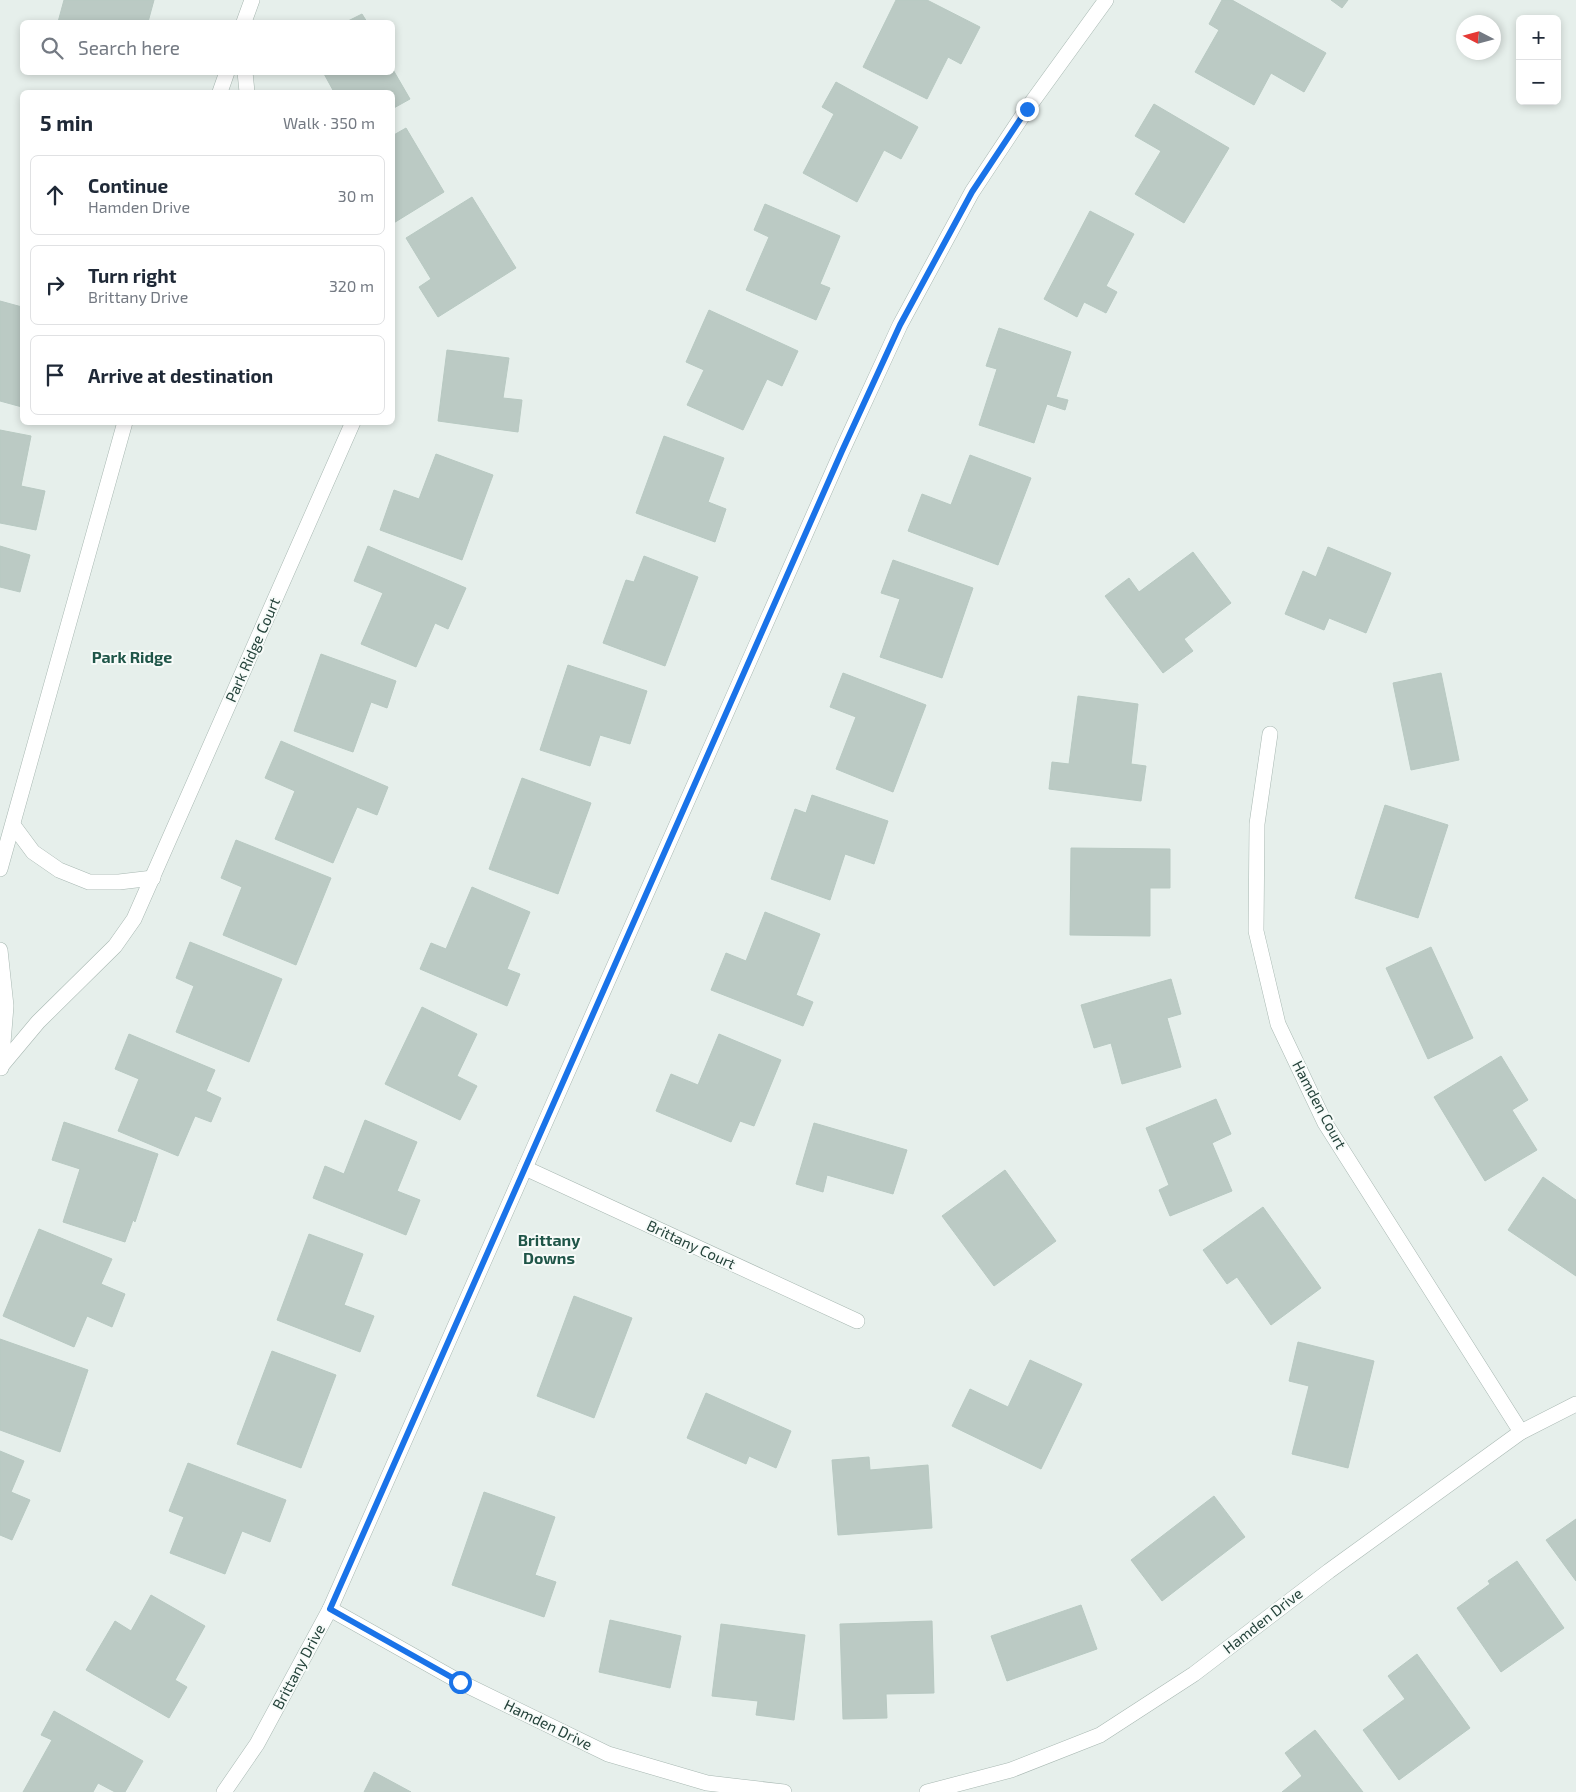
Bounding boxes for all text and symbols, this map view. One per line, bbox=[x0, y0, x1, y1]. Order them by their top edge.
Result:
north arrow bbox=[1456, 15, 1501, 60]
map controls bbox=[1516, 15, 1561, 105]
button: + bbox=[1516, 15, 1561, 60]
search box bbox=[20, 20, 395, 75]
icon: search bbox=[38, 34, 66, 62]
text: Search here bbox=[78, 36, 180, 59]
button: − bbox=[1516, 60, 1561, 105]
route end bbox=[1016, 98, 1039, 121]
text: 5 min bbox=[40, 110, 93, 135]
text: Walk · 350 m bbox=[283, 113, 375, 132]
text: Continue bbox=[88, 174, 168, 197]
icon: ahead bbox=[41, 181, 69, 209]
text: 30 m bbox=[338, 186, 374, 205]
text: Hamden Drive bbox=[88, 197, 190, 216]
text: Turn right bbox=[88, 264, 176, 287]
icon: right bbox=[41, 271, 69, 299]
text: 320 m bbox=[329, 276, 374, 295]
text: Brittany Drive bbox=[88, 287, 188, 306]
icon: arrive bbox=[41, 361, 69, 389]
text: Arrive at destination bbox=[88, 364, 273, 387]
street label: Park Ridge Court bbox=[221, 594, 283, 705]
district label: Park Ridge bbox=[92, 647, 172, 666]
street label: Hamden Court bbox=[1289, 1057, 1351, 1152]
street label: Brittany Court bbox=[644, 1216, 739, 1273]
district label: Brittany Downs bbox=[518, 1230, 580, 1267]
street label: Hamden Drive bbox=[1219, 1584, 1306, 1657]
street label: Brittany Drive bbox=[268, 1621, 328, 1712]
route start bbox=[449, 1671, 472, 1694]
street label: Hamden Drive bbox=[501, 1695, 595, 1753]

